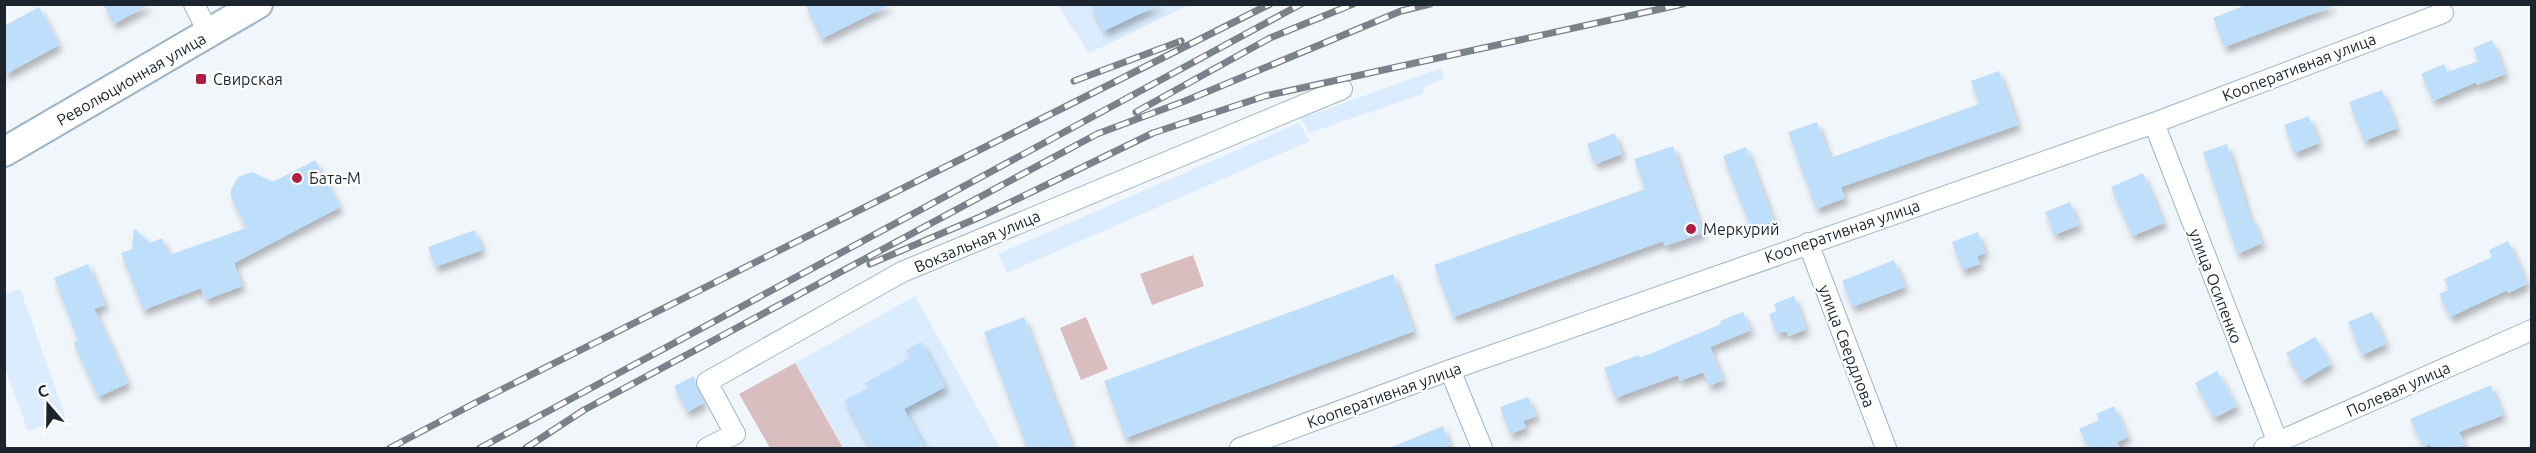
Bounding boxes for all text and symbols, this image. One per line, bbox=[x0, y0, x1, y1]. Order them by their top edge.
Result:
street label: Революционная улица bbox=[53, 29, 209, 129]
street label: Кооперативная улица bbox=[2220, 29, 2378, 105]
place label: Свирская bbox=[213, 70, 283, 88]
marker: Свирская bbox=[194, 72, 208, 86]
place label: Бата-М bbox=[309, 169, 361, 187]
marker: Бата-М bbox=[290, 171, 304, 185]
street label: Кооперативная улица bbox=[1762, 196, 1922, 266]
street label: Вокзальная улица bbox=[911, 206, 1043, 276]
place label: Меркурий bbox=[1703, 220, 1779, 238]
marker: Меркурий bbox=[1684, 222, 1698, 236]
street label: улица Осипенко bbox=[2186, 226, 2246, 346]
street label: улица Свердлова bbox=[1815, 282, 1879, 410]
street label: Полевая улица bbox=[2343, 358, 2453, 420]
street label: Кооперативная улица bbox=[1304, 359, 1464, 431]
north arrow bbox=[18, 375, 78, 435]
text: С bbox=[35, 381, 51, 401]

